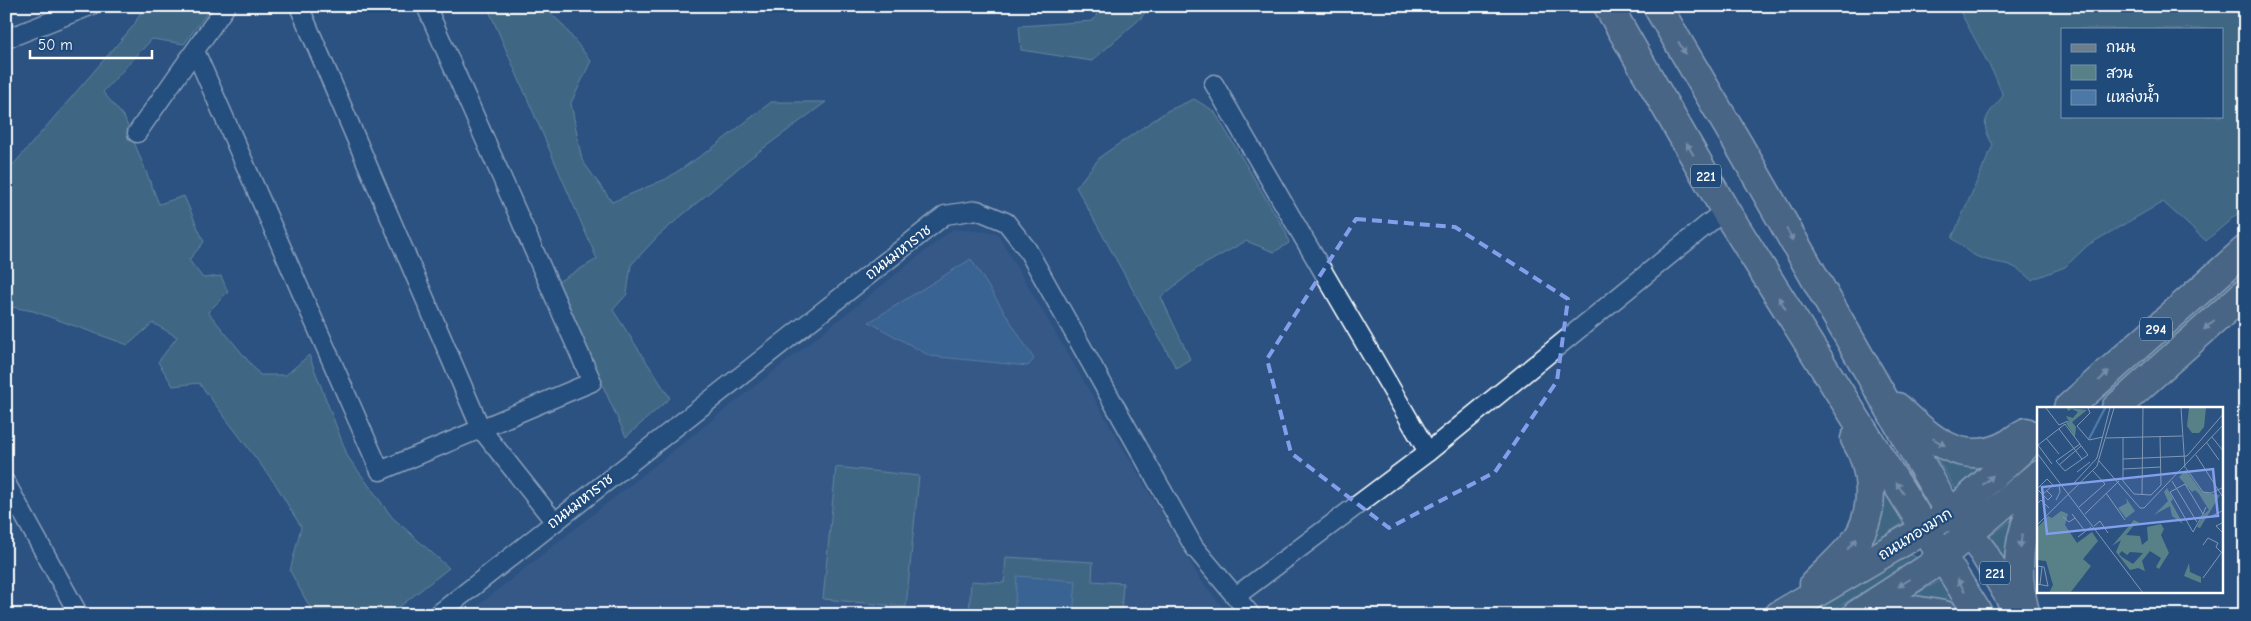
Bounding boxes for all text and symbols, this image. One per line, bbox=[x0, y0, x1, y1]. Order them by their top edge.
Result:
scale bar bbox=[30, 28, 152, 60]
legend bbox=[2061, 28, 2224, 118]
text: 50 m bbox=[38, 36, 73, 54]
text: ถนน bbox=[2106, 38, 2135, 56]
one-way arrow bbox=[1678, 42, 1687, 55]
text: สวน bbox=[2106, 64, 2133, 82]
text: แหล่งน้ำ bbox=[2106, 83, 2160, 106]
one-way arrow bbox=[1686, 141, 1694, 156]
road number: 221 bbox=[1691, 165, 1721, 188]
street label: ถนนมหาราช bbox=[861, 220, 935, 283]
one-way arrow bbox=[1786, 227, 1794, 242]
one-way arrow bbox=[1778, 297, 1787, 310]
road number: 294 bbox=[2140, 318, 2172, 340]
one-way arrow bbox=[2202, 320, 2215, 331]
one-way arrow bbox=[2098, 370, 2110, 382]
inset map bbox=[2037, 407, 2224, 594]
one-way arrow bbox=[1931, 438, 1946, 446]
street label: ถนนมหาราช bbox=[543, 469, 617, 532]
one-way arrow bbox=[1982, 475, 1995, 486]
one-way arrow bbox=[1895, 481, 1905, 494]
street label: ถนนทองมาก bbox=[1875, 504, 1955, 564]
one-way arrow bbox=[2016, 533, 2024, 549]
one-way arrow bbox=[1846, 538, 1857, 551]
road number: 221 bbox=[1980, 562, 2010, 584]
one-way arrow bbox=[1957, 578, 1966, 591]
one-way arrow bbox=[1897, 579, 1910, 588]

